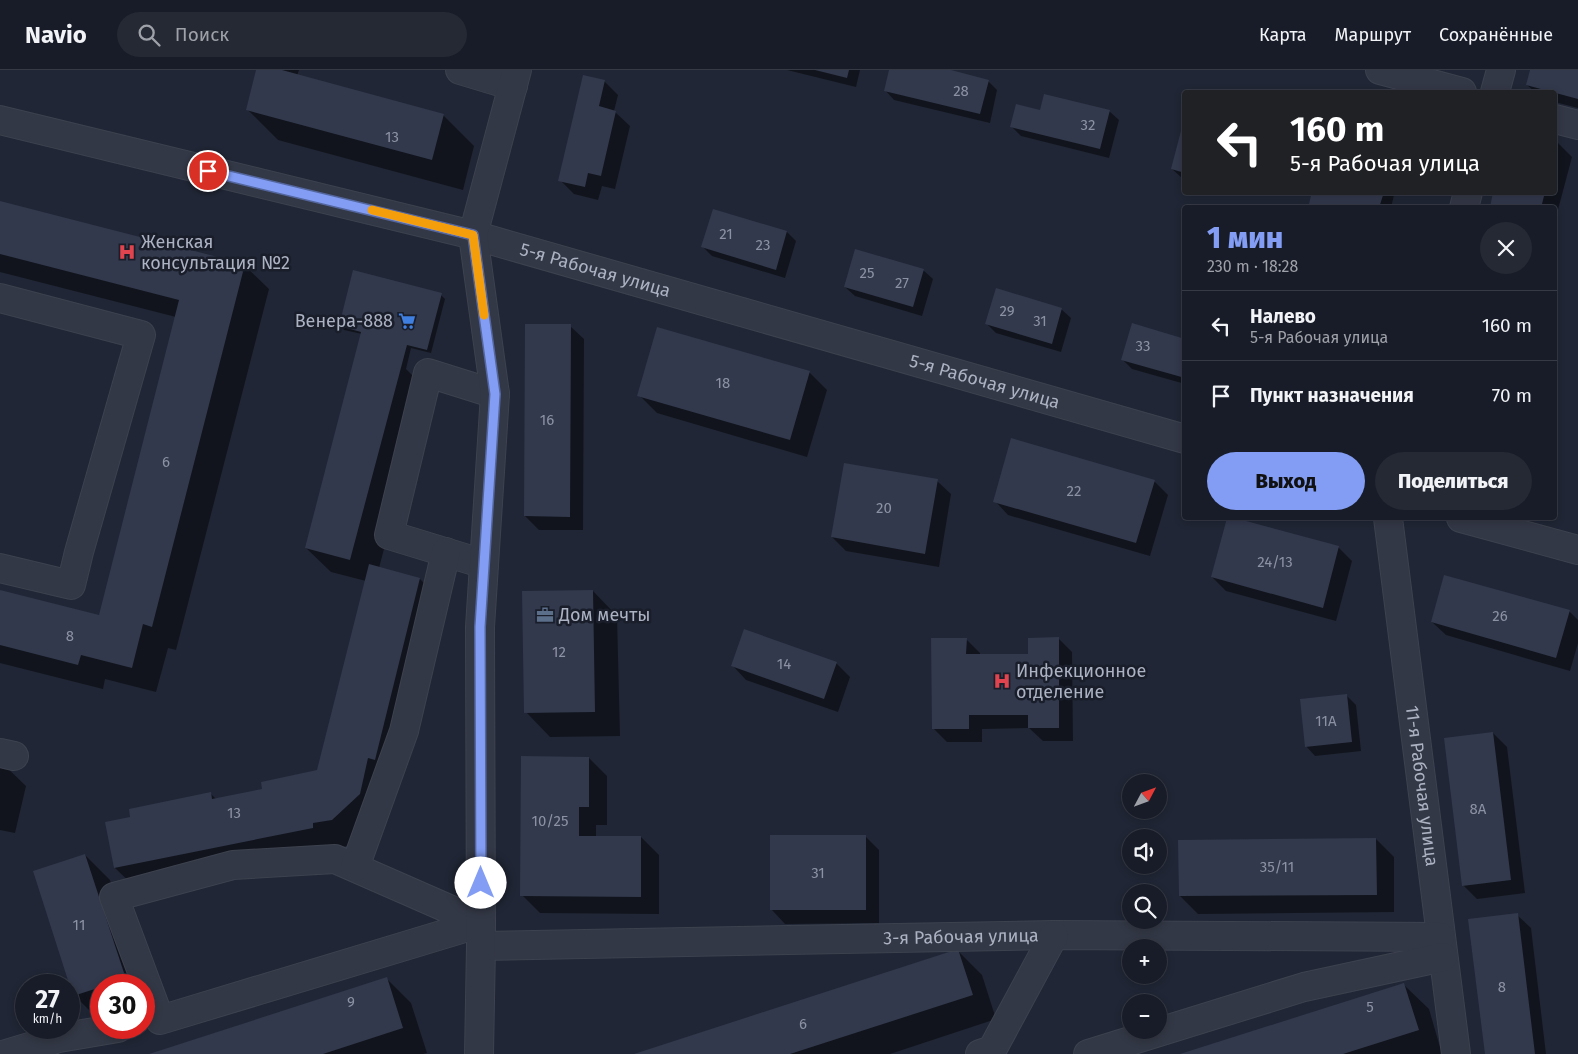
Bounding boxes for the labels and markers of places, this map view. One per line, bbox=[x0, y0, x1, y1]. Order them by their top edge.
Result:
pin bbox=[187, 150, 229, 192]
place label: Женская консультация №2 bbox=[141, 231, 290, 274]
hospital icon: Женская консультация №2 bbox=[117, 242, 137, 262]
place label: Венера-888 bbox=[295, 310, 393, 332]
supermarket icon: Венера-888 bbox=[397, 311, 417, 331]
place label: Дом мечты bbox=[558, 604, 651, 626]
office icon: Дом мечты bbox=[535, 605, 555, 625]
place label: Инфекционное отделение bbox=[1016, 660, 1146, 703]
hospital icon: Инфекционное отделение bbox=[992, 671, 1012, 691]

